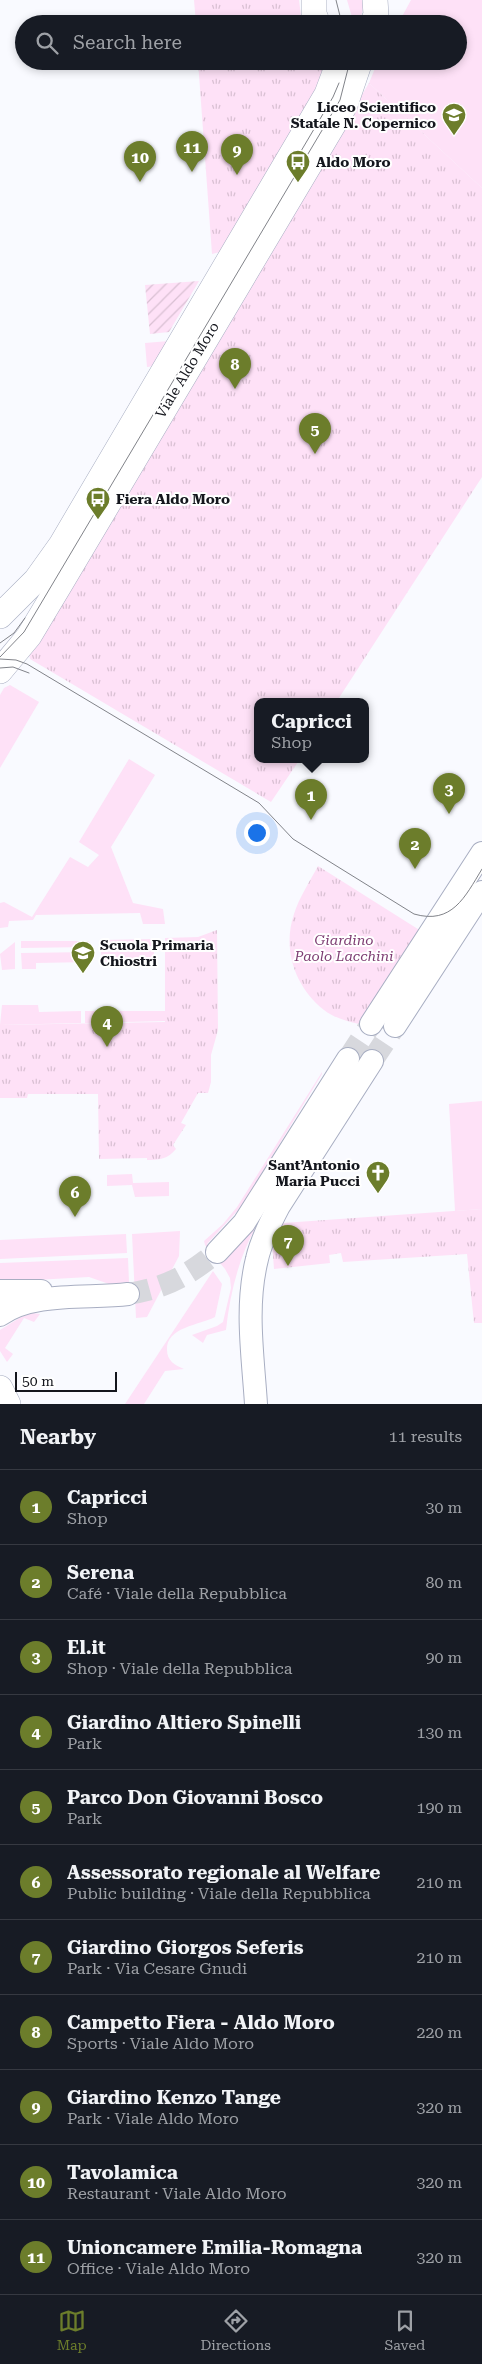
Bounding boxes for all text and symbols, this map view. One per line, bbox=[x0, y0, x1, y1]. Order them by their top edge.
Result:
search box bbox=[15, 15, 467, 70]
icon: search bbox=[33, 29, 61, 57]
text: Search here bbox=[73, 31, 182, 54]
place label: Liceo Scientifico Statale N. Copernico bbox=[291, 99, 436, 131]
school or university icon: Liceo Scientifico Statale N. Copernico bbox=[441, 102, 467, 136]
pin: 11 bbox=[176, 131, 208, 172]
pin: 9 bbox=[221, 134, 253, 175]
pin: 10 bbox=[124, 141, 156, 182]
bus stop icon: Aldo Moro bbox=[285, 149, 311, 183]
place label: Aldo Moro bbox=[316, 154, 390, 170]
street label: Viale Aldo Moro bbox=[152, 319, 222, 421]
pin: 8 bbox=[219, 348, 251, 389]
pin: 5 bbox=[299, 413, 331, 454]
bus stop icon: Fiera Aldo Moro bbox=[85, 486, 111, 520]
place label: Fiera Aldo Moro bbox=[116, 491, 230, 507]
popup bbox=[254, 698, 369, 763]
text: Capricci bbox=[271, 710, 352, 733]
text: Shop bbox=[271, 733, 312, 752]
pin: 3 bbox=[433, 773, 465, 814]
pin: 1 bbox=[295, 779, 327, 820]
your location bbox=[244, 820, 270, 846]
pin: 2 bbox=[399, 828, 431, 869]
park label: Giardino Paolo Lacchini bbox=[294, 932, 393, 964]
place label: Scuola Primaria Chiostri bbox=[100, 937, 214, 969]
school or university icon: Scuola Primaria Chiostri bbox=[70, 940, 96, 974]
pin: 4 bbox=[91, 1006, 123, 1047]
place label: Sant’Antonio Maria Pucci bbox=[268, 1157, 360, 1189]
church icon: Sant’Antonio Maria Pucci bbox=[365, 1160, 391, 1194]
pin: 6 bbox=[59, 1176, 91, 1217]
pin: 7 bbox=[272, 1225, 304, 1266]
scale bar bbox=[15, 1369, 118, 1392]
text: 50 m bbox=[22, 1373, 54, 1389]
text: Nearby bbox=[20, 1425, 96, 1449]
text: 11 results bbox=[389, 1427, 462, 1446]
text: Capricci bbox=[67, 1486, 147, 1509]
text: 1 bbox=[32, 1498, 40, 1517]
text: 30 m bbox=[425, 1498, 462, 1517]
text: Shop bbox=[67, 1509, 108, 1528]
text: Serena bbox=[67, 1561, 134, 1584]
text: 2 bbox=[32, 1573, 40, 1592]
text: 80 m bbox=[425, 1573, 462, 1592]
text: Café · Viale della Repubblica bbox=[67, 1584, 287, 1603]
text: El.it bbox=[67, 1636, 106, 1659]
text: 3 bbox=[32, 1648, 40, 1667]
text: 90 m bbox=[425, 1648, 462, 1667]
text: Shop · Viale della Repubblica bbox=[67, 1659, 292, 1678]
text: Giardino Altiero Spinelli bbox=[67, 1711, 301, 1734]
text: 4 bbox=[32, 1723, 40, 1742]
text: 130 m bbox=[416, 1723, 462, 1742]
text: Park bbox=[67, 1734, 102, 1753]
text: Parco Don Giovanni Bosco bbox=[67, 1786, 323, 1809]
text: 5 bbox=[32, 1798, 40, 1817]
text: 190 m bbox=[416, 1798, 462, 1817]
text: Park bbox=[67, 1809, 102, 1828]
text: Assessorato regionale al Welfare bbox=[67, 1861, 380, 1884]
text: 6 bbox=[32, 1873, 40, 1892]
text: 210 m bbox=[416, 1873, 462, 1892]
text: Public building · Viale della Repubblica bbox=[67, 1884, 371, 1903]
text: Giardino Giorgos Seferis bbox=[67, 1936, 303, 1959]
text: 7 bbox=[32, 1948, 40, 1967]
text: 210 m bbox=[416, 1948, 462, 1967]
text: Park · Via Cesare Gnudi bbox=[67, 1959, 247, 1978]
text: Campetto Fiera - Aldo Moro bbox=[67, 2011, 335, 2034]
text: 8 bbox=[32, 2023, 40, 2042]
text: 220 m bbox=[416, 2023, 462, 2042]
text: Sports · Viale Aldo Moro bbox=[67, 2034, 254, 2053]
text: Giardino Kenzo Tange bbox=[67, 2086, 281, 2109]
text: 9 bbox=[32, 2098, 40, 2117]
text: 320 m bbox=[416, 2098, 462, 2117]
text: Park · Viale Aldo Moro bbox=[67, 2109, 239, 2128]
text: Tavolamica bbox=[67, 2161, 178, 2184]
text: 10 bbox=[27, 2173, 45, 2192]
text: 320 m bbox=[416, 2173, 462, 2192]
text: Restaurant · Viale Aldo Moro bbox=[67, 2184, 287, 2203]
text: Unioncamere Emilia-Romagna bbox=[67, 2236, 362, 2259]
text: 11 bbox=[27, 2248, 45, 2267]
text: 320 m bbox=[416, 2248, 462, 2267]
text: Office · Viale Aldo Moro bbox=[67, 2259, 250, 2278]
tab: Map bbox=[57, 2307, 87, 2353]
tab: Directions bbox=[200, 2307, 271, 2353]
tab: Saved bbox=[385, 2307, 425, 2353]

